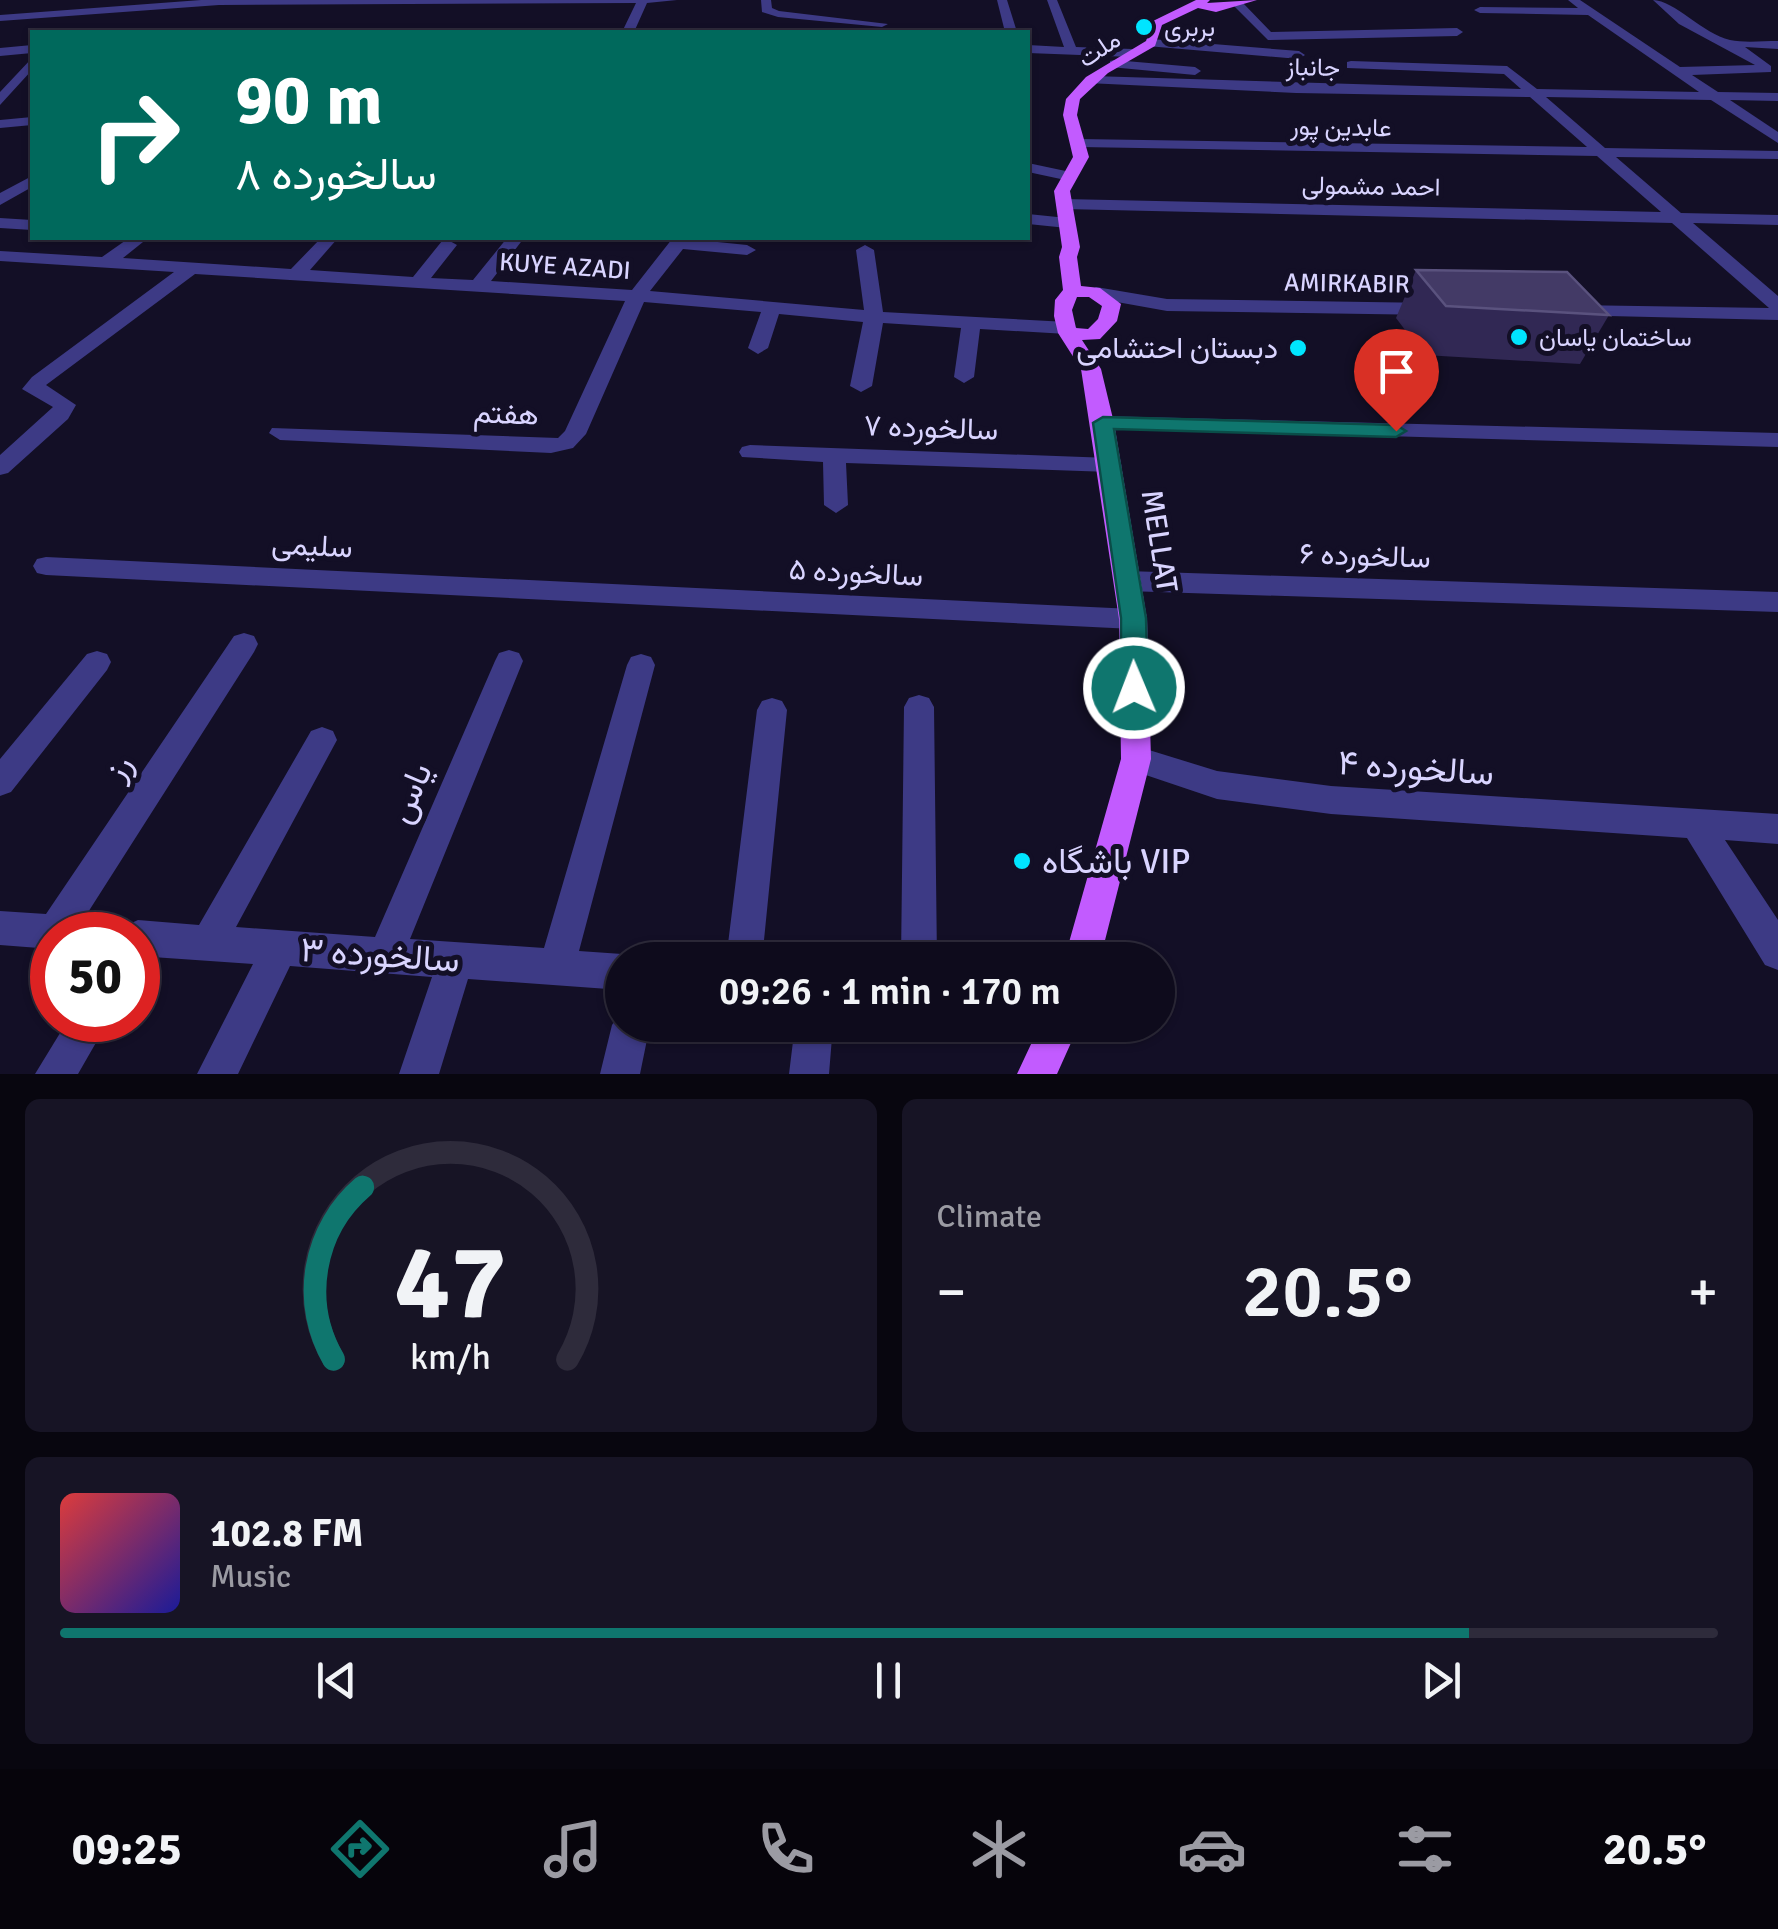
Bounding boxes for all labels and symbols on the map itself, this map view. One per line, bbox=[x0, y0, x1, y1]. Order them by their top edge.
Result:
place label: بربری bbox=[1164, 12, 1215, 43]
marker: بربری bbox=[1133, 16, 1155, 38]
street label: ملت bbox=[1072, 24, 1126, 74]
street label: جانباز bbox=[1285, 51, 1340, 83]
street label: عابدین پور bbox=[1289, 111, 1392, 144]
street label: احمد مشمولی bbox=[1301, 169, 1441, 203]
street label: KUYE AZADI bbox=[498, 246, 632, 286]
street label: AMIRKABIR bbox=[1284, 266, 1410, 300]
place label: ساختمان یاسان bbox=[1539, 322, 1692, 353]
marker: ساختمان یاسان bbox=[1508, 326, 1530, 348]
pin bbox=[1354, 329, 1439, 432]
place label: دبستان احتشامی bbox=[1076, 330, 1278, 367]
marker: دبستان احتشامی bbox=[1287, 337, 1309, 359]
street label: هفتم bbox=[473, 394, 539, 434]
street label: سالخورده ۷ bbox=[863, 407, 999, 449]
street label: MELLAT bbox=[1133, 487, 1185, 595]
street label: سلیمی bbox=[270, 525, 354, 567]
street label: سالخورده ۶ bbox=[1299, 535, 1431, 577]
street label: سالخورده ۵ bbox=[788, 551, 924, 595]
position arrow bbox=[1082, 636, 1186, 740]
street label: سالخورده ۴ bbox=[1337, 741, 1495, 795]
street label: رز bbox=[93, 745, 142, 789]
street label: یاس bbox=[378, 756, 442, 830]
place label: باشگاه VIP bbox=[1042, 840, 1190, 883]
marker: باشگاه VIP bbox=[1011, 850, 1033, 872]
speed limit sign: 50 bbox=[30, 912, 160, 1042]
street label: سالخورده ۳ bbox=[299, 928, 461, 982]

